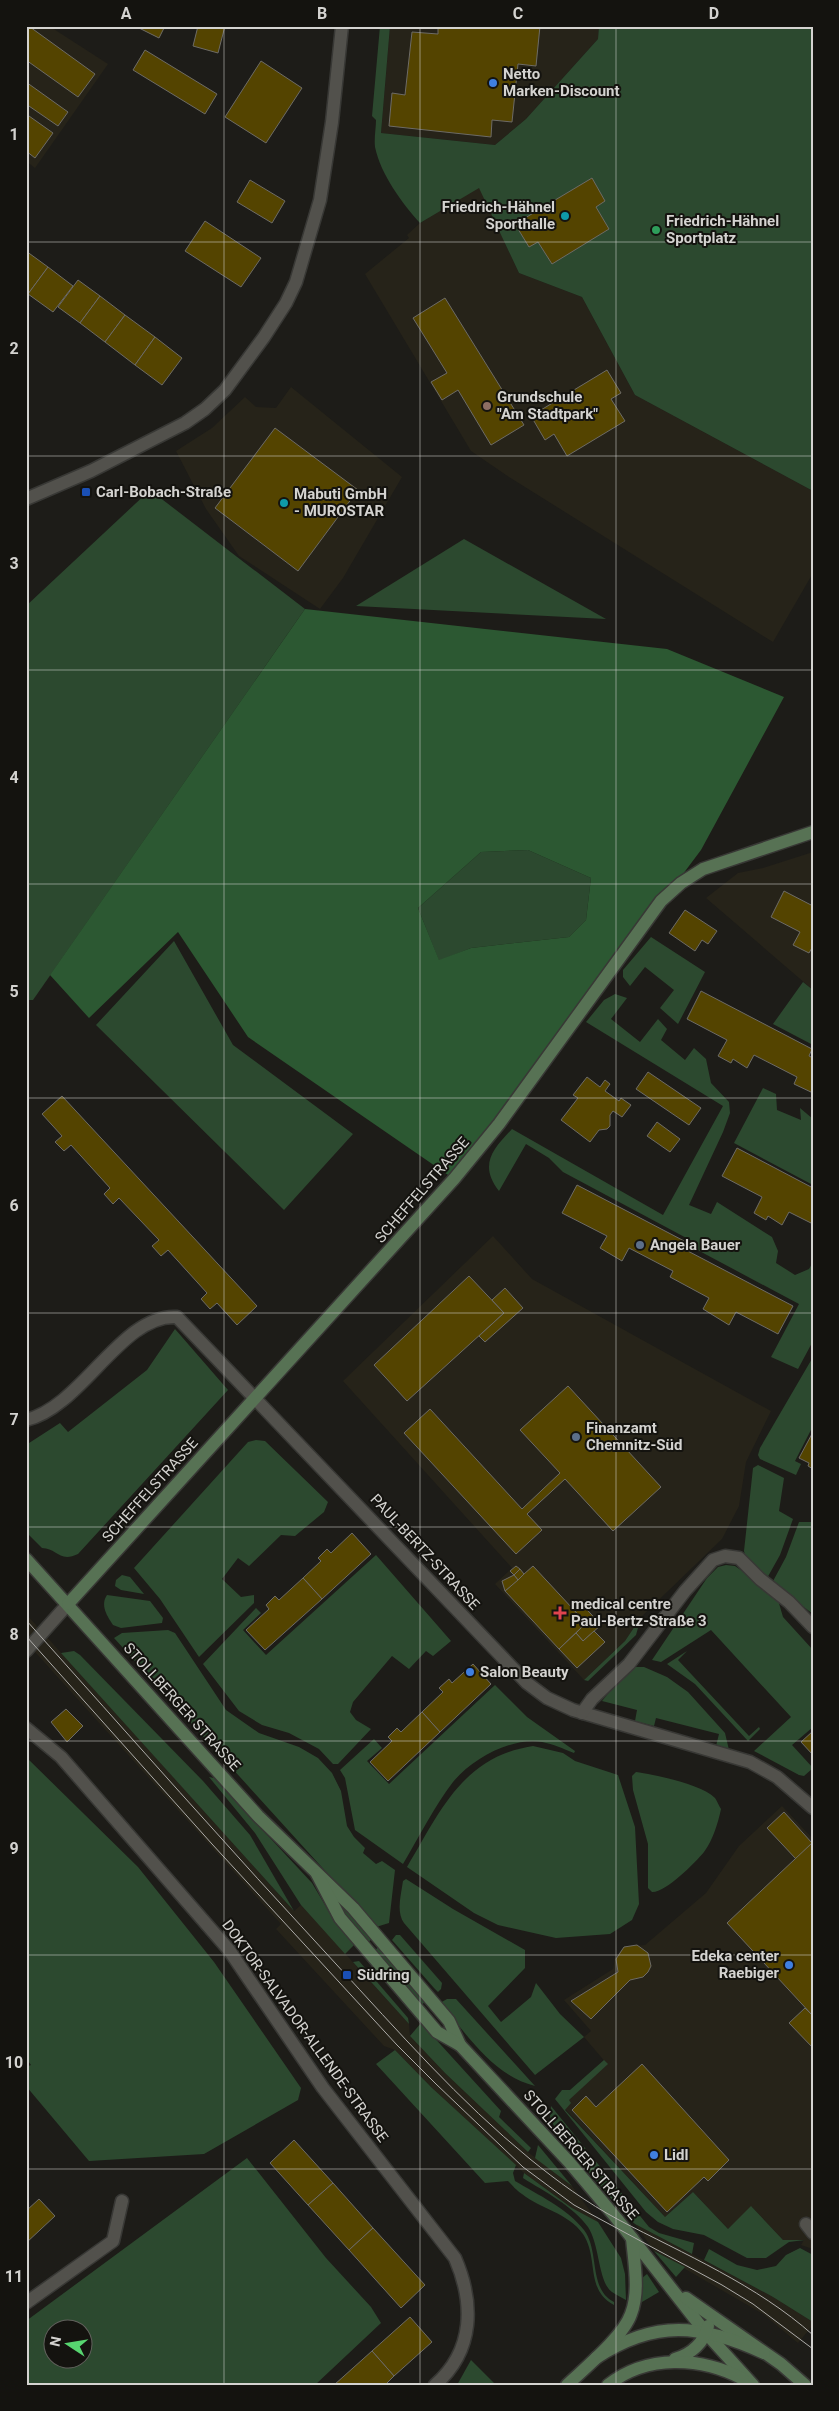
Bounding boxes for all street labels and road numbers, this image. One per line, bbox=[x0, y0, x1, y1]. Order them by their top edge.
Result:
street label: SCHEFFELSTRASSE bbox=[371, 1133, 473, 1247]
street label: SCHEFFELSTRASSE bbox=[98, 1434, 202, 1546]
street label: PAUL-BERTZ-STRASSE bbox=[367, 1490, 484, 1614]
street label: STOLLBERGER STRASSE bbox=[120, 1639, 245, 1775]
street label: DOKTOR-SALVADOR-ALLENDE-STRASSE bbox=[218, 1916, 392, 2146]
street label: STOLLBERGER STRASSE bbox=[520, 2086, 643, 2224]

